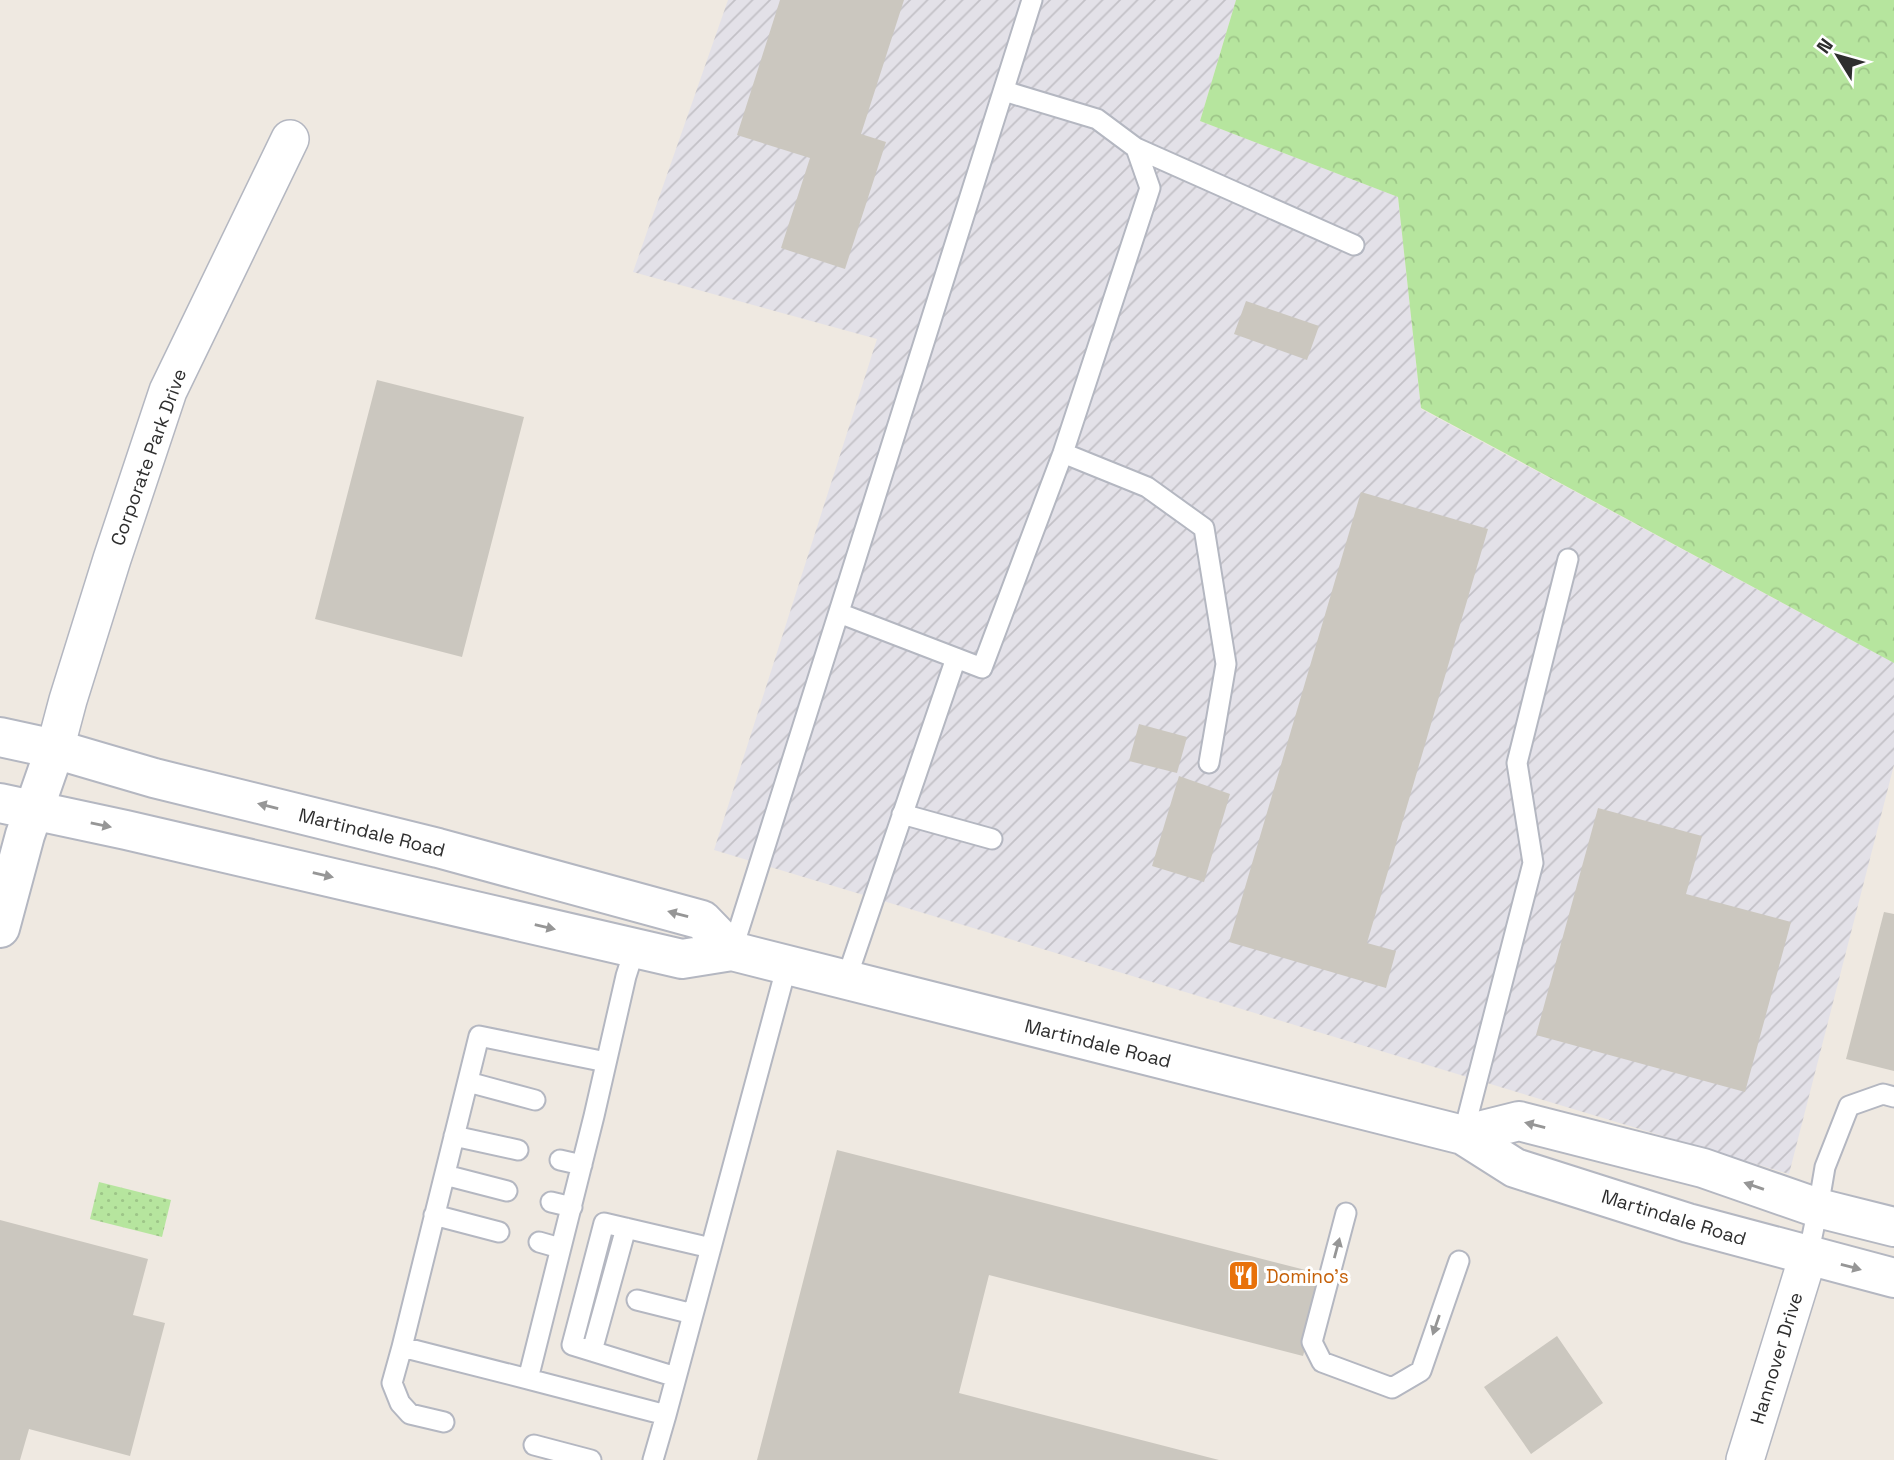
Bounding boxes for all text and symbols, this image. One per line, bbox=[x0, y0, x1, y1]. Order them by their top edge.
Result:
north arrow bbox=[1803, 21, 1873, 91]
text: N bbox=[1811, 33, 1839, 59]
street label: Corporate Park Drive bbox=[105, 365, 192, 549]
one-way arrow bbox=[257, 800, 279, 811]
street label: Martindale Road bbox=[296, 802, 448, 863]
one-way arrow bbox=[90, 819, 112, 830]
one-way arrow bbox=[312, 870, 334, 881]
one-way arrow bbox=[667, 908, 688, 918]
one-way arrow bbox=[534, 921, 556, 932]
street label: Martindale Road bbox=[1022, 1013, 1174, 1074]
one-way arrow bbox=[1524, 1119, 1546, 1130]
one-way arrow bbox=[1743, 1180, 1764, 1191]
street label: Martindale Road bbox=[1598, 1184, 1749, 1251]
one-way arrow bbox=[1332, 1236, 1343, 1258]
restaurant icon: Domino's bbox=[1226, 1259, 1260, 1293]
one-way arrow bbox=[1840, 1262, 1862, 1273]
place label: Domino's bbox=[1266, 1264, 1349, 1289]
street label: Hannover Drive bbox=[1745, 1289, 1808, 1427]
one-way arrow bbox=[1430, 1315, 1441, 1336]

